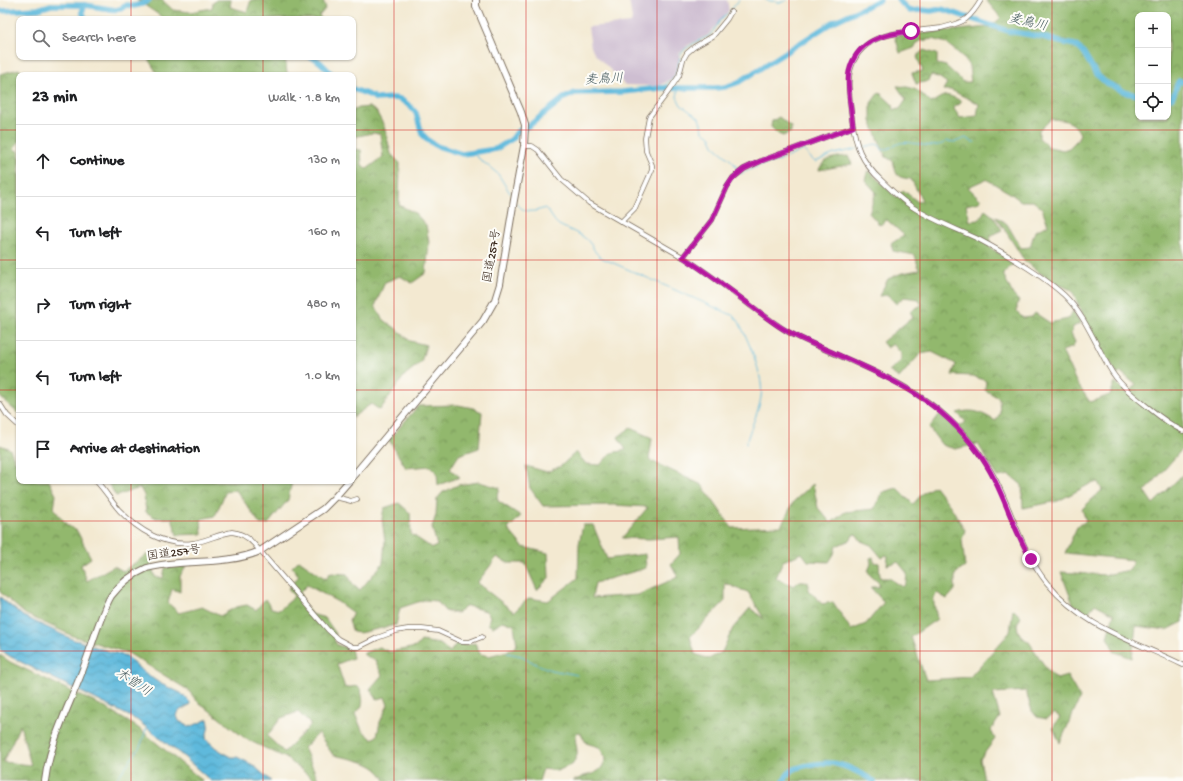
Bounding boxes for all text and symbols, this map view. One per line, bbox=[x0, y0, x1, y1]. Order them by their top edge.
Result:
water label: 麦鳥川 bbox=[1007, 10, 1049, 35]
map controls bbox=[1135, 12, 1171, 120]
button: + bbox=[1135, 12, 1171, 48]
search box bbox=[16, 16, 356, 60]
route start bbox=[902, 22, 920, 40]
icon: search bbox=[30, 27, 52, 49]
text: Search here bbox=[62, 29, 136, 47]
button: − bbox=[1135, 48, 1171, 84]
water label: 麦鳥川 bbox=[584, 70, 624, 89]
button: locate bbox=[1135, 84, 1171, 120]
text: 23 min bbox=[32, 88, 77, 108]
text: Walk · 1.8 km bbox=[268, 91, 340, 106]
icon: ahead bbox=[32, 150, 54, 172]
text: Continue bbox=[70, 152, 124, 170]
text: 130 m bbox=[308, 153, 340, 168]
icon: left bbox=[32, 222, 54, 244]
text: Turn left bbox=[70, 224, 121, 242]
text: 160 m bbox=[308, 225, 340, 240]
street label: 国道257号 bbox=[480, 228, 505, 284]
icon: right bbox=[32, 294, 54, 316]
text: Turn right bbox=[70, 296, 130, 314]
text: 480 m bbox=[307, 297, 340, 312]
icon: left bbox=[32, 366, 54, 388]
text: Turn left bbox=[70, 368, 121, 386]
text: 1.0 km bbox=[305, 369, 340, 384]
icon: arrive bbox=[32, 438, 54, 460]
text: Arrive at destination bbox=[70, 440, 200, 458]
street label: 国道257号 bbox=[146, 542, 202, 565]
route end bbox=[1022, 550, 1040, 568]
water label: 木曽川 bbox=[113, 665, 154, 700]

